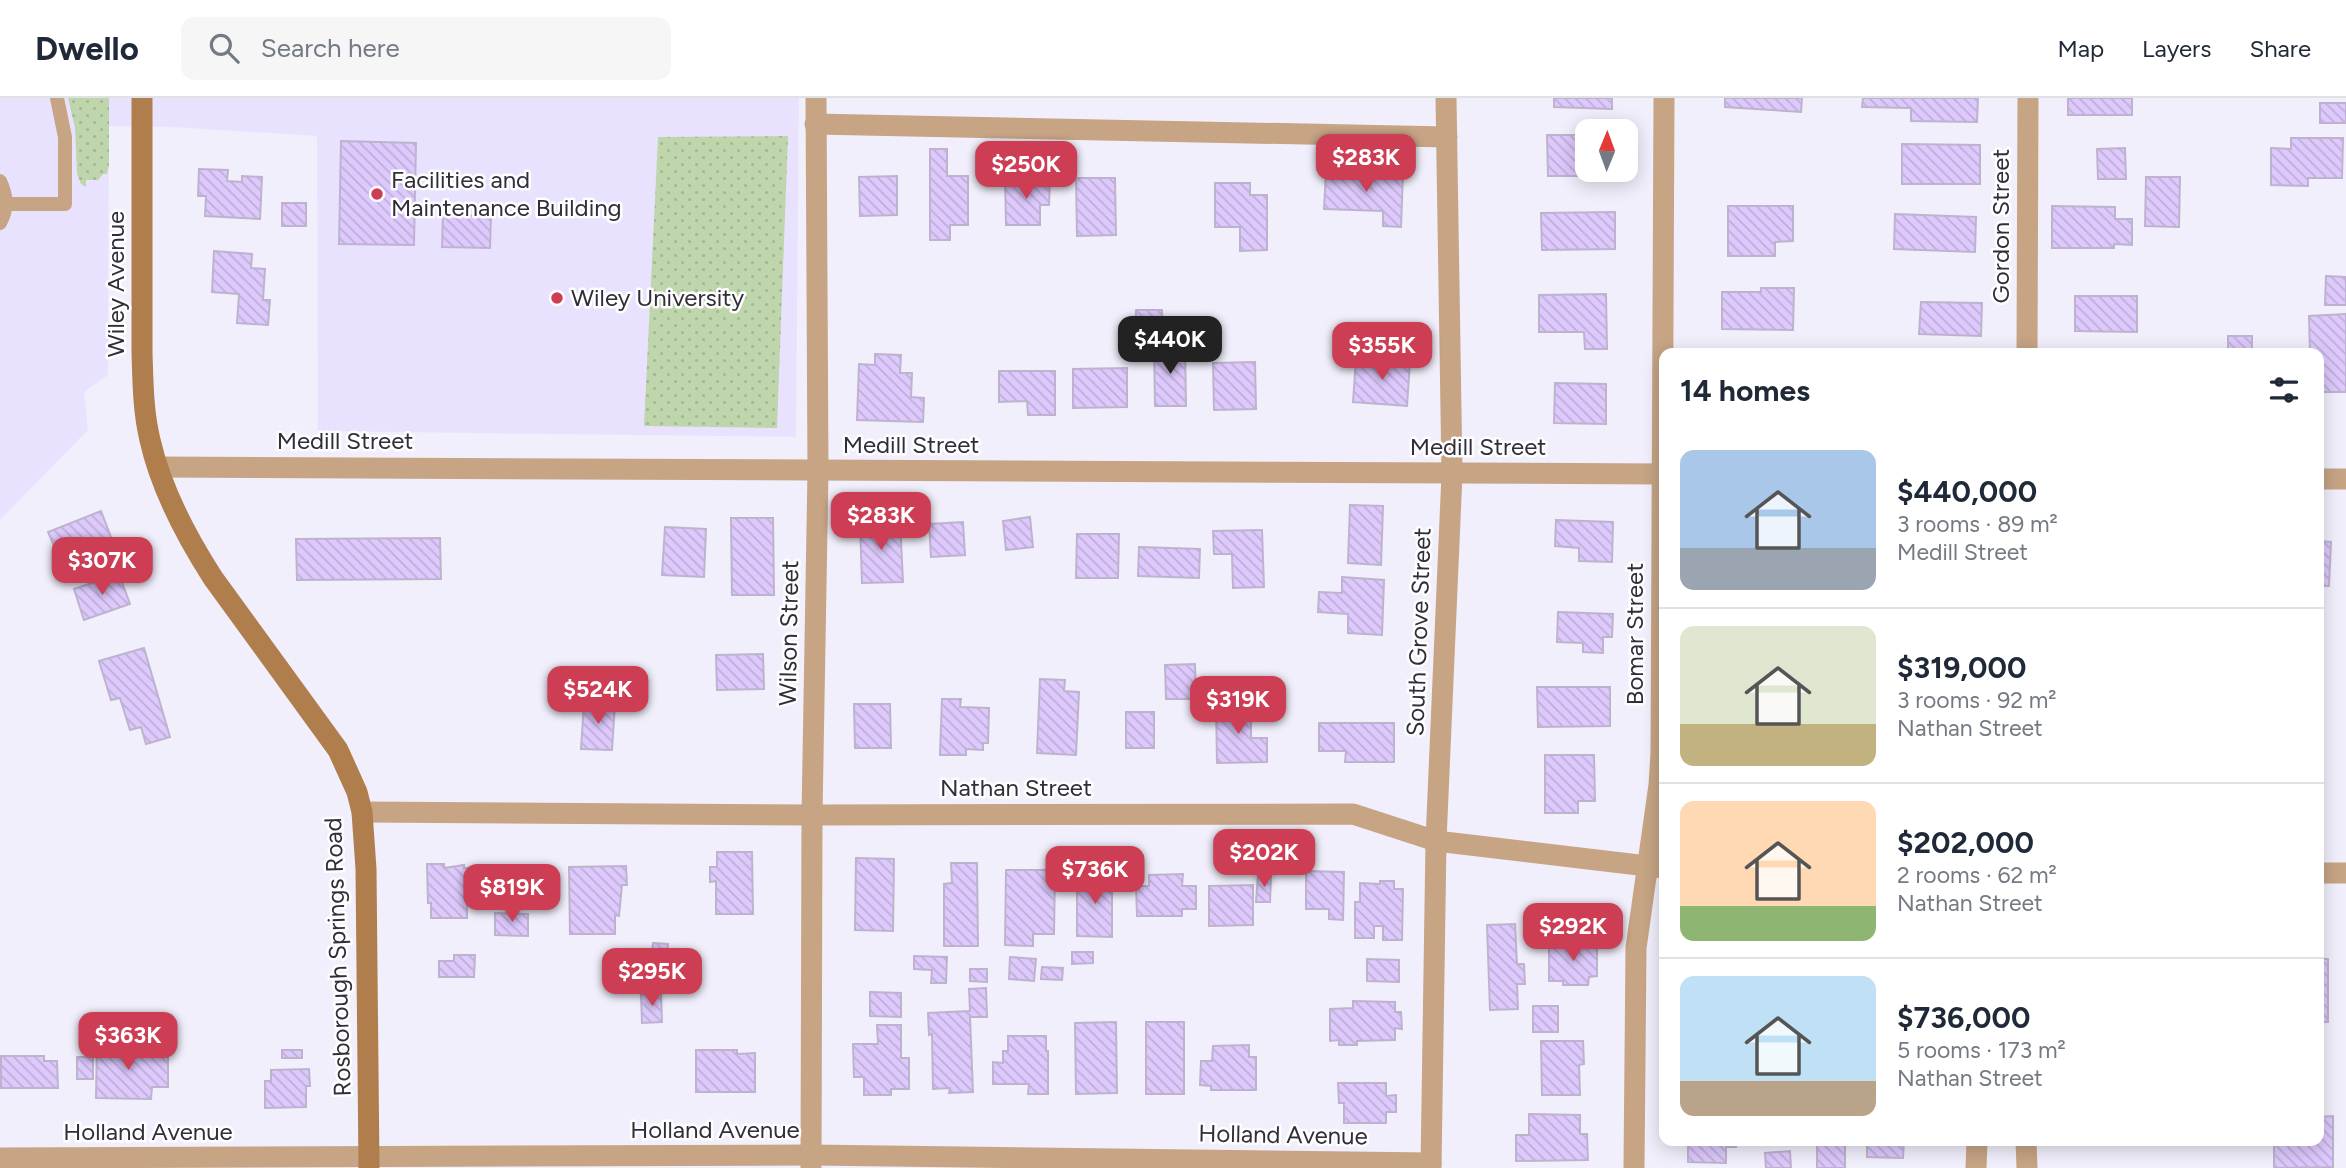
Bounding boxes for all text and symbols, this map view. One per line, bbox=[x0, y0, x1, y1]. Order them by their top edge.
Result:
search box bbox=[181, 17, 671, 80]
text: Dwello bbox=[35, 29, 139, 68]
icon: search bbox=[205, 29, 243, 67]
text: Search here bbox=[261, 32, 400, 64]
text: Map bbox=[2057, 34, 2104, 63]
text: Layers bbox=[2142, 34, 2211, 63]
text: Share bbox=[2249, 34, 2311, 63]
north arrow bbox=[1575, 119, 1638, 182]
map controls bbox=[1575, 119, 1638, 182]
pin: $283K bbox=[1317, 134, 1415, 194]
pin: $250K bbox=[977, 141, 1075, 201]
text: $283K bbox=[1332, 143, 1400, 171]
street label: Gordon Street bbox=[1986, 149, 2015, 303]
text: $250K bbox=[991, 150, 1061, 178]
place label: Facilities and Maintenance Building bbox=[391, 165, 622, 222]
marker: Facilities and Maintenance Building bbox=[369, 186, 385, 202]
street label: Wiley Avenue bbox=[101, 211, 130, 357]
place label: Wiley University bbox=[571, 283, 744, 312]
marker: Wiley University bbox=[549, 290, 565, 306]
pin: $440K bbox=[1121, 316, 1219, 376]
pin: $355K bbox=[1333, 322, 1431, 382]
text: $440K bbox=[1134, 325, 1206, 353]
text: $355K bbox=[1348, 331, 1416, 359]
icon: filters bbox=[2265, 371, 2303, 409]
text: 14 homes bbox=[1680, 372, 1810, 409]
street label: Medill Street bbox=[277, 426, 413, 455]
street label: Medill Street bbox=[843, 430, 979, 459]
street label: Medill Street bbox=[1410, 432, 1546, 461]
text: $440,000 bbox=[1897, 473, 2037, 510]
icon: home bbox=[1736, 478, 1820, 562]
pin: $283K bbox=[832, 492, 930, 552]
text: $283K bbox=[847, 501, 915, 529]
text: 3 rooms · 89 m² bbox=[1897, 510, 2058, 538]
street label: South Grove Street bbox=[1400, 527, 1437, 737]
pin: $307K bbox=[53, 538, 151, 597]
text: Medill Street bbox=[1897, 538, 2028, 566]
text: $307K bbox=[68, 546, 136, 574]
street label: Wilson Street bbox=[773, 560, 804, 706]
street label: Bomar Street bbox=[1620, 563, 1649, 705]
text: $319,000 bbox=[1897, 649, 2026, 686]
icon: home bbox=[1736, 654, 1820, 738]
pin: $524K bbox=[549, 666, 647, 726]
text: $524K bbox=[563, 675, 633, 703]
pin: $319K bbox=[1189, 676, 1287, 736]
text: $319K bbox=[1206, 685, 1270, 713]
text: 3 rooms · 92 m² bbox=[1897, 686, 2057, 714]
text: Nathan Street bbox=[1897, 714, 2043, 742]
street label: Nathan Street bbox=[940, 773, 1092, 802]
street label: Rosborough Springs Road bbox=[318, 817, 357, 1097]
text: $202,000 bbox=[1897, 824, 2034, 861]
icon: home bbox=[1736, 829, 1820, 913]
pin: $202K bbox=[1215, 830, 1313, 889]
text: $202K bbox=[1229, 838, 1299, 866]
pin: $736K bbox=[1046, 846, 1144, 906]
text: $736K bbox=[1062, 855, 1128, 883]
text: 2 rooms · 62 m² bbox=[1897, 861, 2057, 889]
pin: $819K bbox=[463, 864, 561, 924]
text: $819K bbox=[479, 873, 545, 901]
text: Nathan Street bbox=[1897, 889, 2043, 917]
pin: $292K bbox=[1524, 904, 1622, 963]
text: $292K bbox=[1539, 912, 1607, 940]
pin: $295K bbox=[603, 948, 701, 1008]
text: $295K bbox=[618, 957, 686, 985]
text: $736,000 bbox=[1897, 999, 2030, 1036]
icon: home bbox=[1736, 1004, 1820, 1088]
pin: $363K bbox=[79, 1012, 177, 1072]
text: $363K bbox=[95, 1021, 161, 1049]
text: 5 rooms · 173 m² bbox=[1897, 1036, 2066, 1064]
text: Nathan Street bbox=[1897, 1064, 2043, 1092]
street label: Holland Avenue bbox=[630, 1115, 800, 1144]
street label: Holland Avenue bbox=[63, 1117, 233, 1146]
street label: Holland Avenue bbox=[1198, 1119, 1368, 1150]

